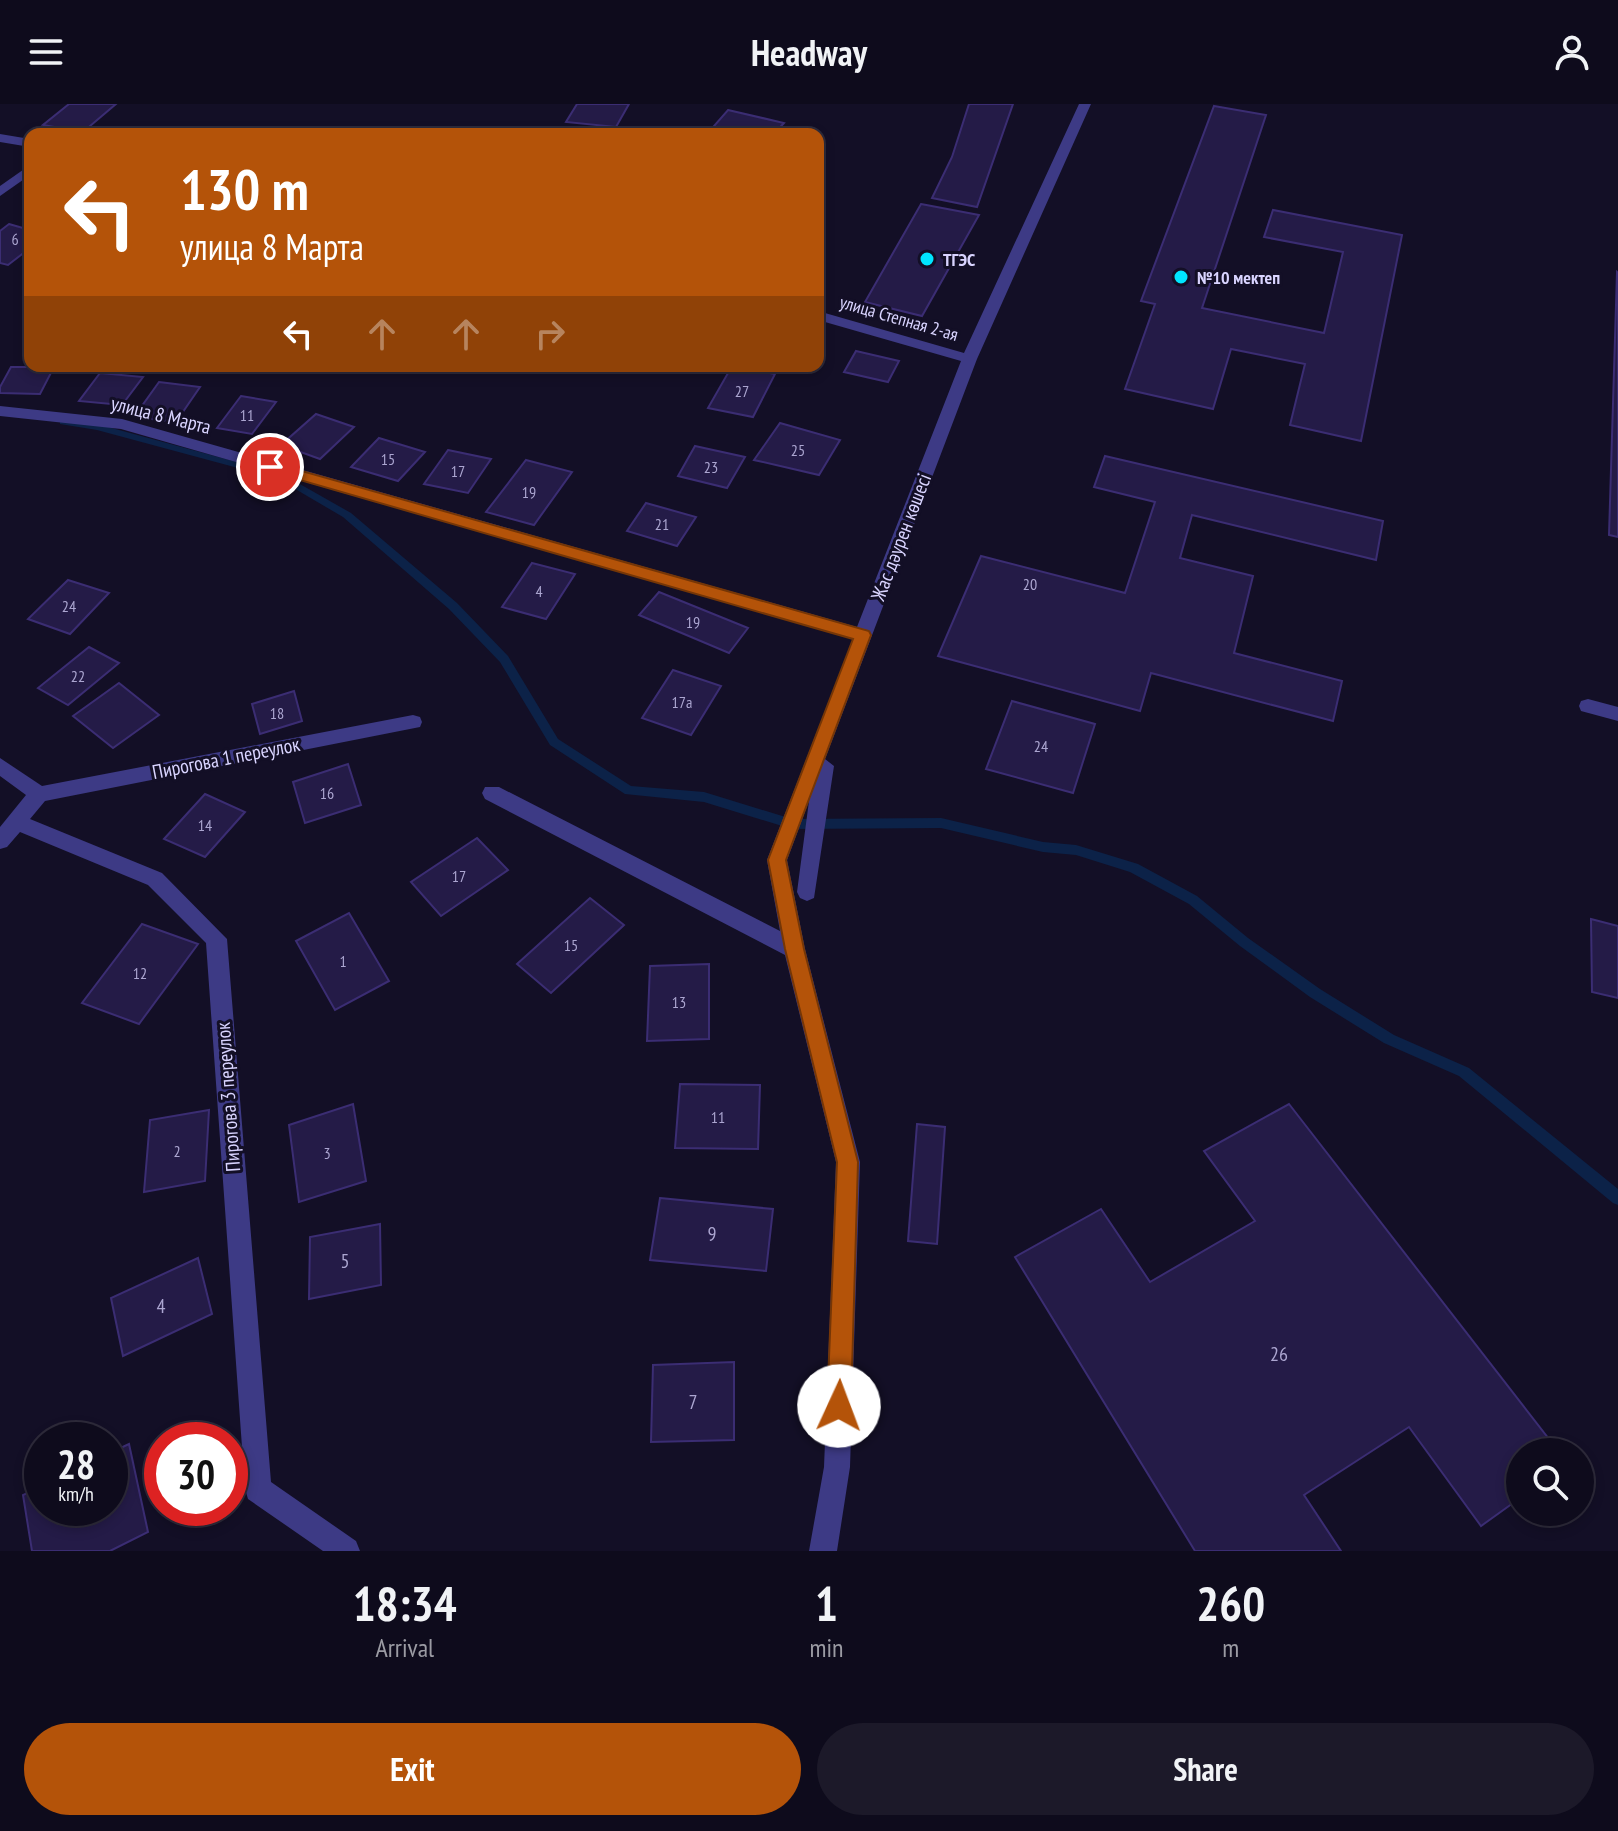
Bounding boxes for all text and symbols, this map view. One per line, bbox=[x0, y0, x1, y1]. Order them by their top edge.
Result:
text: Headway bbox=[751, 29, 867, 76]
icon: menu bbox=[24, 30, 68, 74]
icon: person bbox=[1550, 30, 1594, 74]
text: 130 m bbox=[180, 153, 309, 225]
icon: left bbox=[48, 160, 152, 264]
text: улица 8 Марта bbox=[180, 223, 364, 270]
house number: 6 bbox=[11, 229, 19, 249]
place label: ТГЭС bbox=[943, 248, 975, 271]
marker: ТГЭС bbox=[918, 250, 936, 268]
place label: №10 мектеп bbox=[1197, 266, 1280, 289]
marker: №10 мектеп bbox=[1172, 268, 1190, 286]
street label: улица Степная 2-ая bbox=[837, 290, 961, 346]
icon: left bbox=[276, 312, 320, 356]
icon: ahead bbox=[360, 312, 404, 356]
icon: ahead bbox=[444, 312, 488, 356]
icon: right bbox=[528, 312, 572, 356]
house number: 27 bbox=[735, 381, 749, 401]
street label: улица 8 Марта bbox=[108, 390, 214, 440]
house number: 11 bbox=[240, 405, 254, 425]
pin bbox=[236, 433, 304, 501]
house number: 25 bbox=[791, 440, 805, 460]
icon: arrive bbox=[248, 445, 292, 489]
house number: 15 bbox=[381, 449, 395, 469]
house number: 23 bbox=[704, 457, 718, 477]
house number: 17 bbox=[451, 461, 465, 481]
street label: Жас дәурен көшесі bbox=[864, 470, 937, 605]
house number: 19 bbox=[522, 482, 536, 502]
house number: 21 bbox=[655, 514, 669, 534]
house number: 20 bbox=[1023, 574, 1037, 594]
house number: 4 bbox=[535, 581, 543, 601]
house number: 24 bbox=[62, 596, 76, 616]
house number: 19 bbox=[686, 612, 700, 632]
house number: 22 bbox=[71, 666, 85, 686]
house number: 17а bbox=[672, 692, 692, 712]
house number: 18 bbox=[270, 703, 284, 723]
street label: Пирогова 1 переулок bbox=[150, 731, 302, 785]
house number: 24 bbox=[1034, 736, 1048, 756]
house number: 16 bbox=[320, 783, 334, 803]
house number: 14 bbox=[198, 815, 212, 835]
house number: 17 bbox=[452, 866, 466, 886]
house number: 15 bbox=[564, 935, 578, 955]
house number: 1 bbox=[339, 951, 347, 971]
house number: 12 bbox=[133, 963, 147, 983]
house number: 13 bbox=[672, 992, 686, 1012]
street label: Пирогова 3 переулок bbox=[210, 1021, 246, 1173]
house number: 11 bbox=[711, 1107, 725, 1127]
house number: 2 bbox=[173, 1141, 181, 1161]
house number: 3 bbox=[323, 1143, 331, 1163]
house number: 9 bbox=[708, 1221, 717, 1247]
house number: 5 bbox=[341, 1248, 350, 1274]
house number: 4 bbox=[157, 1293, 166, 1319]
house number: 26 bbox=[1270, 1341, 1288, 1367]
position arrow bbox=[797, 1364, 881, 1448]
house number: 7 bbox=[689, 1389, 698, 1415]
speed limit sign: 30 bbox=[144, 1422, 248, 1526]
text: 28 bbox=[57, 1438, 95, 1490]
map controls bbox=[1506, 1438, 1594, 1526]
button: search bbox=[1506, 1438, 1594, 1526]
text: km/h bbox=[58, 1481, 94, 1507]
text: 18:34 bbox=[353, 1572, 457, 1634]
text: 1 bbox=[815, 1572, 838, 1634]
text: 260 bbox=[1196, 1572, 1265, 1634]
text: Arrival bbox=[375, 1631, 434, 1664]
text: min bbox=[809, 1631, 843, 1664]
text: m bbox=[1222, 1631, 1239, 1664]
button: Exit bbox=[24, 1723, 801, 1815]
button: Share bbox=[817, 1723, 1594, 1815]

